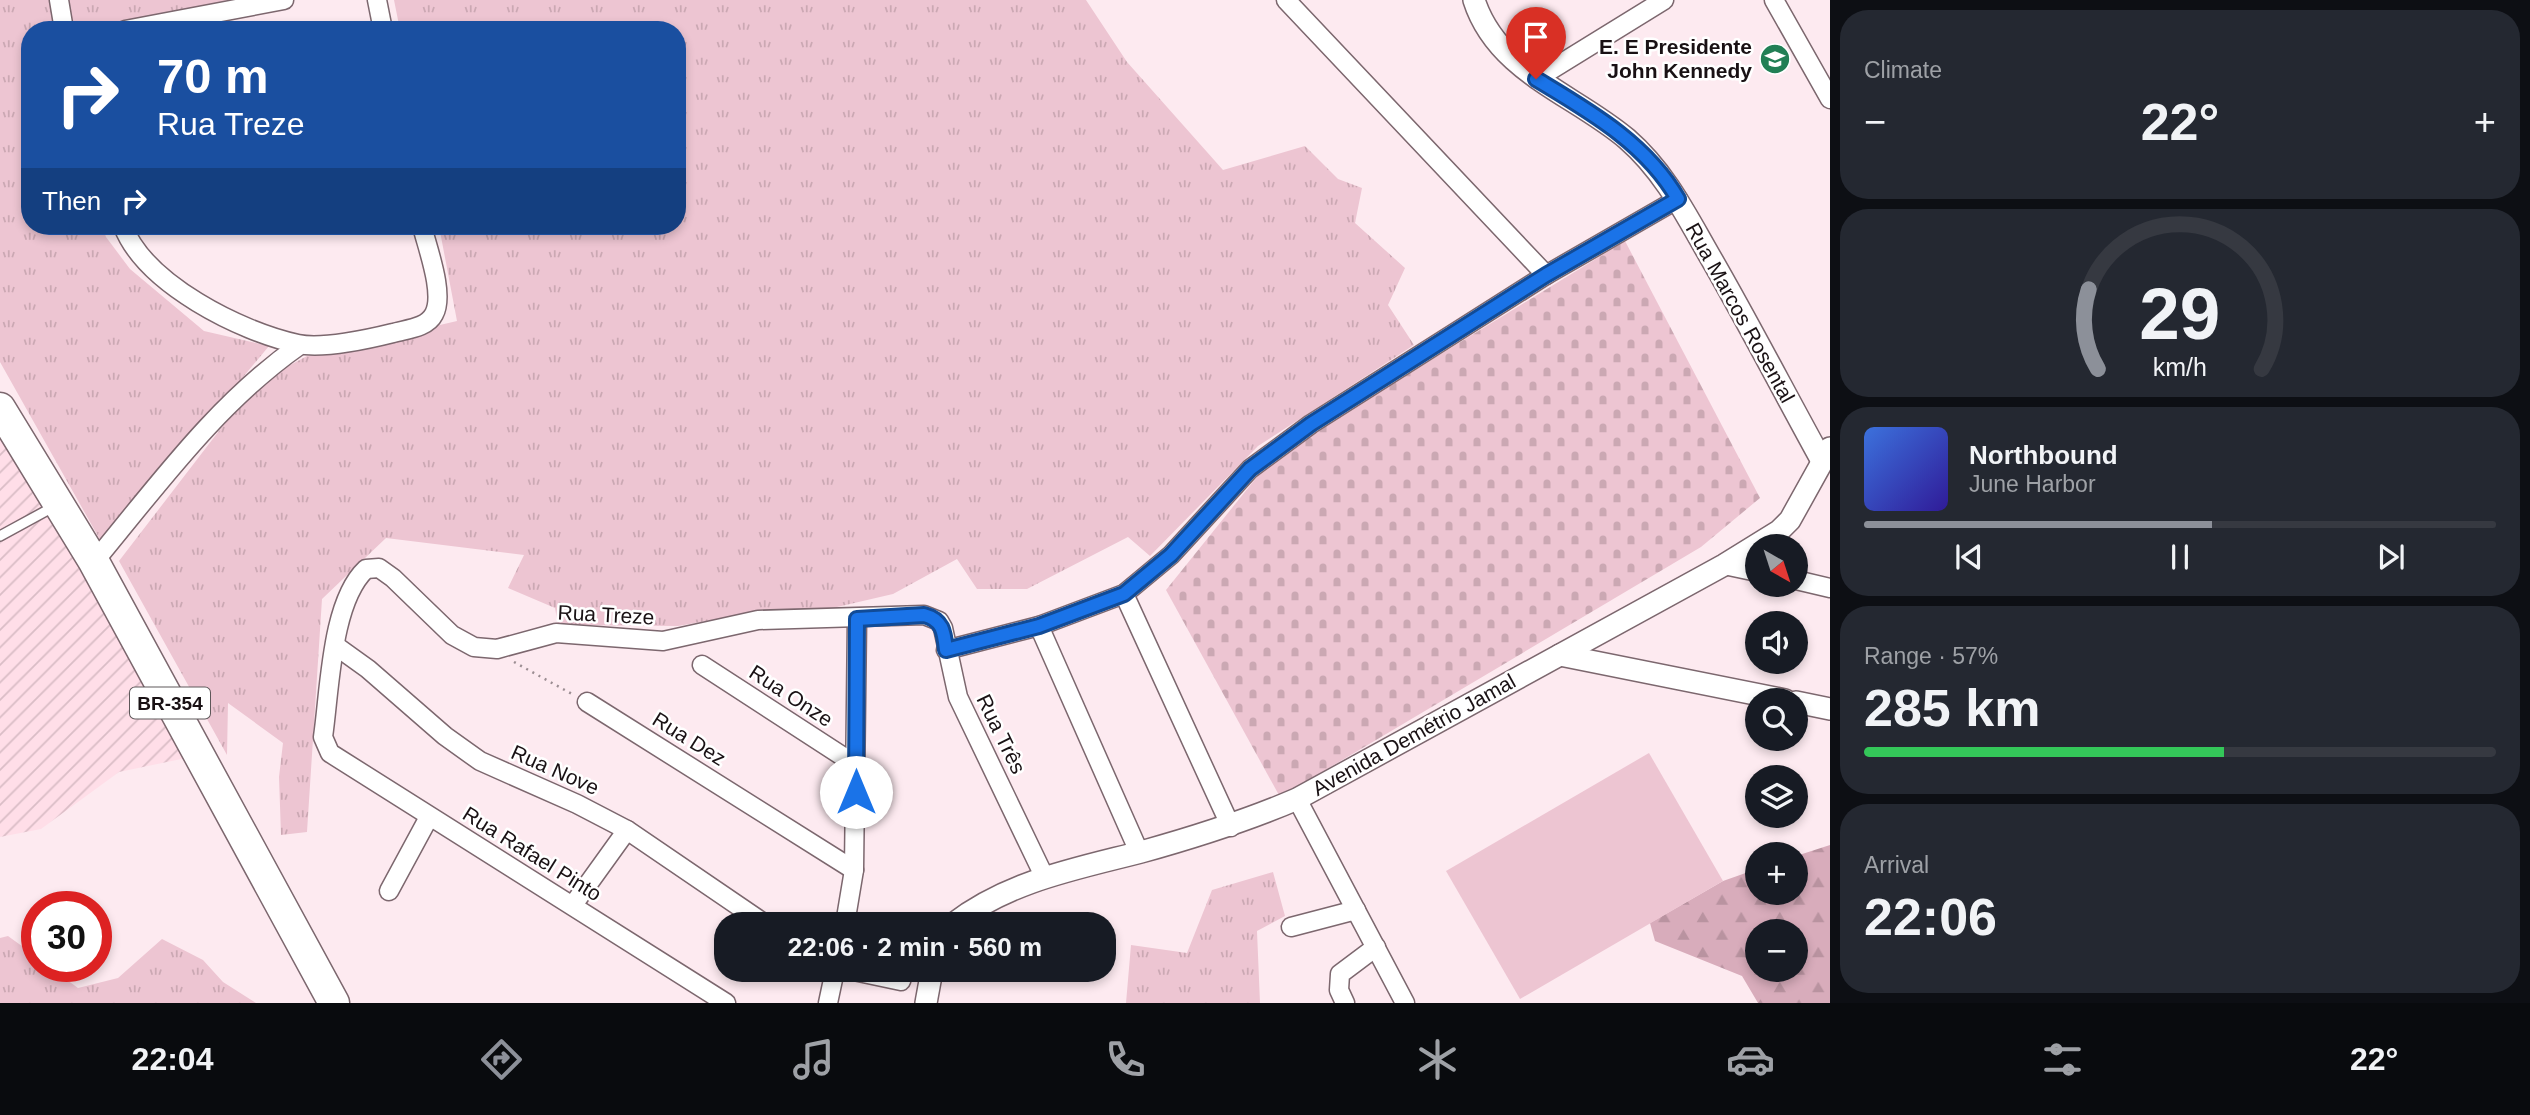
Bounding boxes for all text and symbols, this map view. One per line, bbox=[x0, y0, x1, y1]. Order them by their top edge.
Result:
pin bbox=[1506, 7, 1566, 79]
icon: arrive bbox=[1517, 18, 1555, 56]
place label: E. E Presidente John Kennedy bbox=[1599, 35, 1752, 82]
school or university icon: E. E Presidente John Kennedy bbox=[1758, 42, 1792, 76]
icon: right bbox=[42, 49, 133, 140]
text: 70 m bbox=[157, 49, 269, 103]
text: Climate bbox=[1864, 57, 1942, 83]
text: 22° bbox=[2141, 93, 2219, 151]
text: − bbox=[1864, 101, 1886, 143]
text: + bbox=[2474, 101, 2496, 143]
text: Rua Treze bbox=[157, 106, 305, 142]
icon: right bbox=[115, 182, 153, 220]
text: Then bbox=[42, 186, 101, 216]
street label: Rua Marcos Rosental bbox=[1681, 219, 1799, 407]
text: 29 bbox=[2140, 273, 2220, 354]
text: km/h bbox=[2153, 353, 2207, 381]
text: Northbound bbox=[1969, 440, 2118, 470]
text: June Harbor bbox=[1969, 471, 2096, 497]
north arrow bbox=[1745, 534, 1808, 597]
map controls bbox=[1745, 534, 1808, 982]
icon: previous bbox=[1950, 538, 1988, 576]
icon: pause bbox=[2161, 538, 2199, 576]
icon: next bbox=[2372, 538, 2410, 576]
street label: Rua Treze bbox=[557, 600, 655, 629]
button: sound bbox=[1745, 611, 1808, 674]
text: Range · 57% bbox=[1864, 643, 1998, 669]
street label: Rua Onze bbox=[745, 660, 837, 731]
street label: Avenida Demétrio Jamal bbox=[1308, 669, 1519, 800]
text: 285 km bbox=[1864, 679, 2040, 737]
road number: BR-354 bbox=[130, 688, 210, 718]
button: search bbox=[1745, 688, 1808, 751]
street label: Rua Três bbox=[972, 690, 1030, 777]
street label: Rua Dez bbox=[649, 707, 730, 770]
street label: Rua Nove bbox=[508, 740, 603, 799]
position arrow bbox=[819, 755, 893, 829]
button: layers bbox=[1745, 765, 1808, 828]
street label: Rua Rafael Pinto bbox=[459, 802, 606, 905]
button: + bbox=[1745, 842, 1808, 905]
text: Arrival bbox=[1864, 852, 1929, 878]
text: 22:06 bbox=[1864, 888, 1997, 946]
speed limit sign: 30 bbox=[21, 891, 112, 982]
button: − bbox=[1745, 919, 1808, 982]
text: 22:06 · 2 min · 560 m bbox=[788, 932, 1042, 962]
icon: directions bbox=[477, 1035, 526, 1084]
icon: music bbox=[789, 1035, 838, 1084]
icon: phone bbox=[1101, 1035, 1150, 1084]
icon: climate bbox=[1413, 1035, 1462, 1084]
icon: car bbox=[1726, 1035, 1775, 1084]
icon: filters bbox=[2038, 1035, 2087, 1084]
text: 22:04 bbox=[132, 1041, 213, 1077]
text: 22° bbox=[2350, 1041, 2398, 1077]

